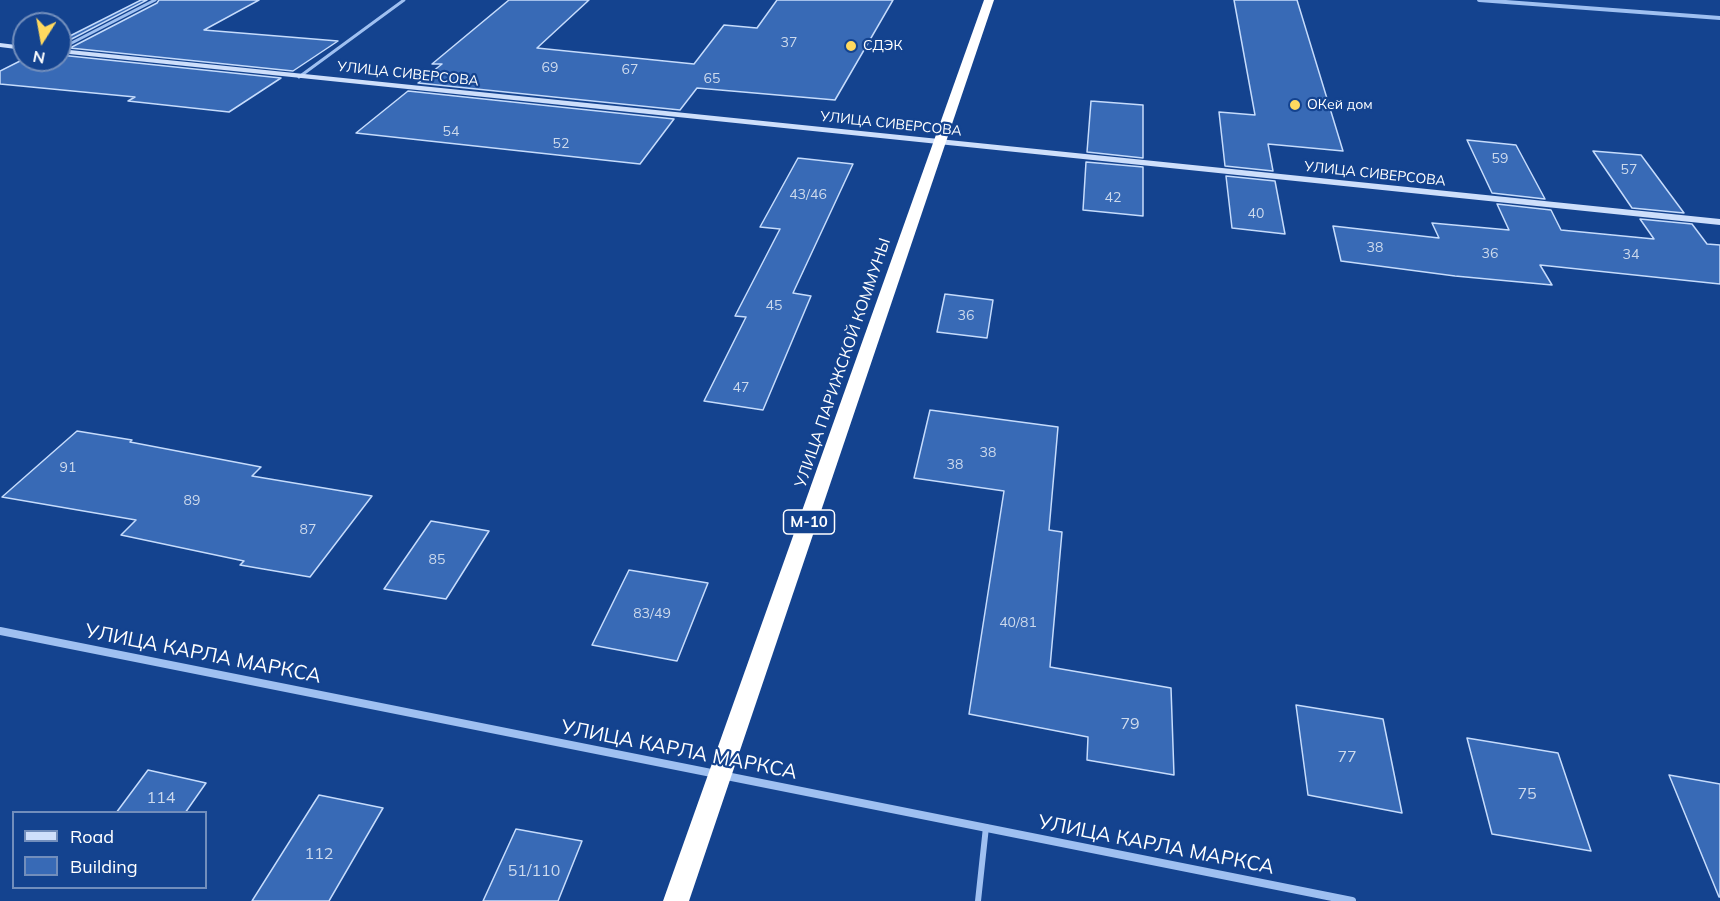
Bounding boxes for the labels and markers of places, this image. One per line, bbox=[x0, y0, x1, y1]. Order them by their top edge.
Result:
place label: СДЭК bbox=[863, 38, 903, 54]
marker: СДЭК bbox=[844, 39, 858, 53]
place label: ОКей дом bbox=[1307, 97, 1373, 113]
marker: ОКей дом bbox=[1288, 98, 1302, 112]

